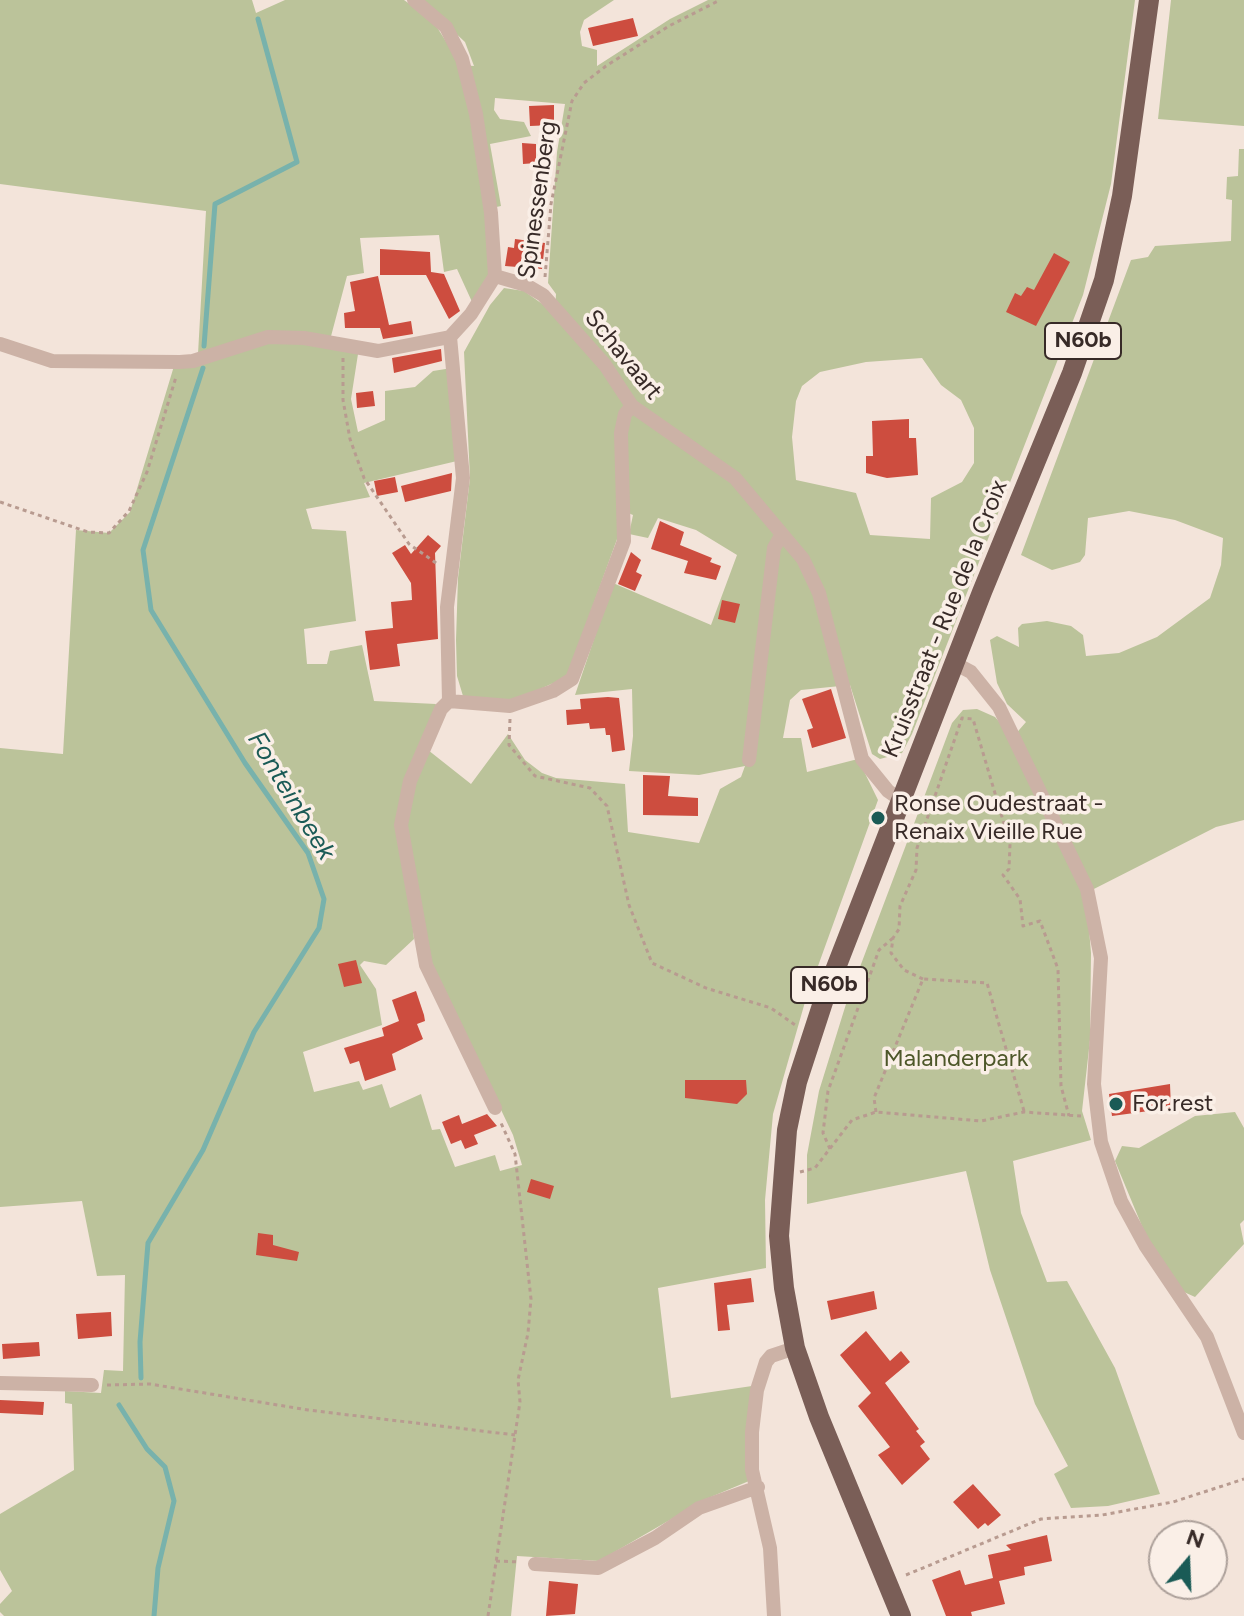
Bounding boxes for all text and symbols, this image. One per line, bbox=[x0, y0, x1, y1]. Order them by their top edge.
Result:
street label: Spinessenberg bbox=[513, 119, 563, 281]
street label: Schavaart bbox=[578, 304, 668, 406]
road number: N60b bbox=[1045, 323, 1121, 359]
street label: Kruisstraat - Rue de la Croix bbox=[876, 476, 1014, 762]
water label: Fonteinbeek bbox=[240, 726, 342, 866]
place label: Ronse Oudestraat - Renaix Vieille Rue bbox=[894, 790, 1104, 846]
marker: Ronse Oudestraat - Renaix Vieille Rue bbox=[869, 809, 887, 827]
road number: N60b bbox=[791, 967, 867, 1003]
park label: Malanderpark bbox=[884, 1045, 1028, 1073]
place label: For.rest bbox=[1132, 1090, 1213, 1118]
marker: For.rest bbox=[1107, 1095, 1125, 1113]
north arrow bbox=[1148, 1520, 1228, 1600]
text: N bbox=[1183, 1523, 1208, 1554]

